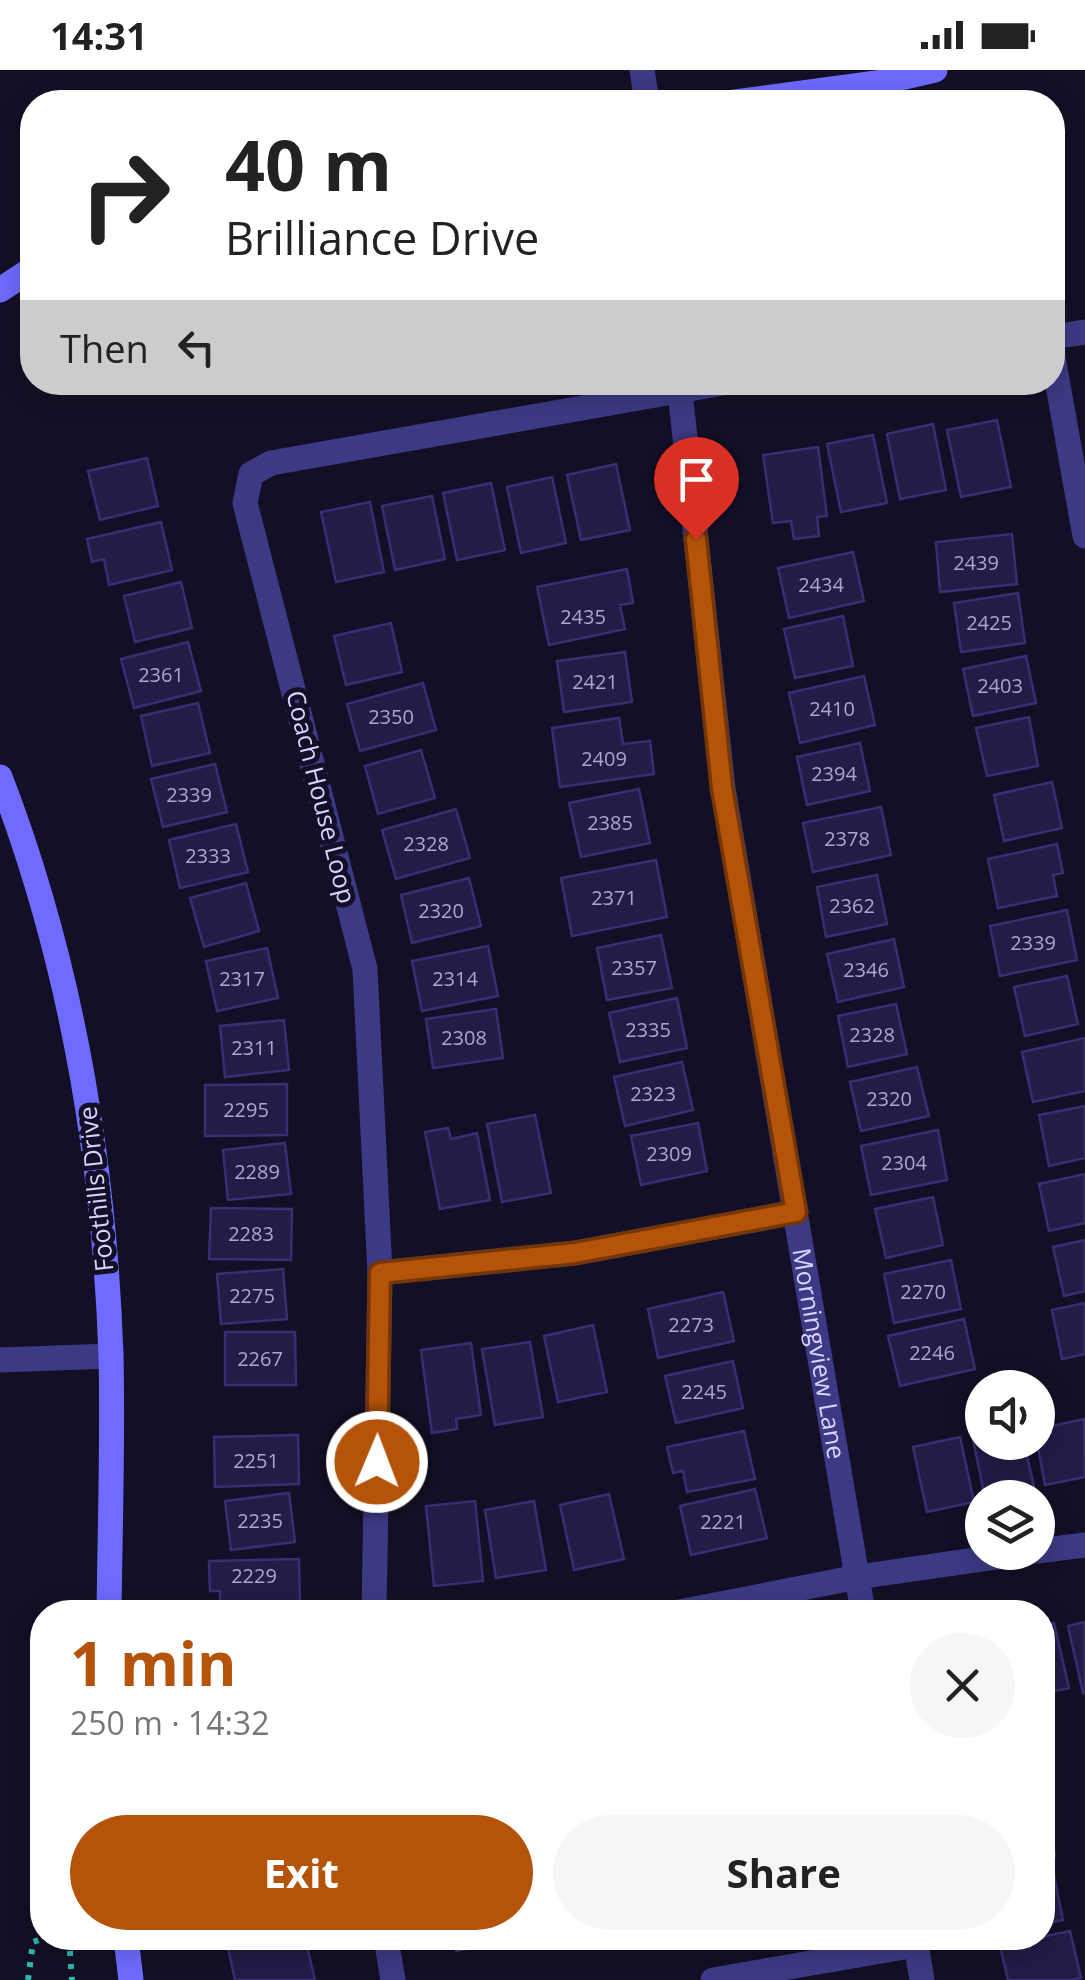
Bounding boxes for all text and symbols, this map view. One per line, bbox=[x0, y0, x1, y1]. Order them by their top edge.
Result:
text: 14:31 bbox=[50, 9, 148, 61]
text: 40 m bbox=[225, 116, 392, 212]
icon: right bbox=[60, 130, 190, 260]
text: Brilliance Drive bbox=[225, 207, 539, 268]
icon: left bbox=[169, 320, 224, 375]
text: Then bbox=[60, 322, 149, 374]
pin bbox=[654, 437, 739, 540]
icon: arrive bbox=[669, 452, 724, 507]
house number: 2439 bbox=[953, 549, 999, 576]
house number: 2434 bbox=[798, 571, 844, 598]
house number: 2435 bbox=[560, 603, 606, 630]
house number: 2425 bbox=[966, 609, 1012, 636]
house number: 2361 bbox=[138, 661, 184, 688]
house number: 2421 bbox=[572, 668, 618, 695]
house number: 2403 bbox=[977, 672, 1023, 699]
street label: Coach House Loop bbox=[279, 687, 365, 907]
house number: 2410 bbox=[809, 695, 855, 722]
house number: 2350 bbox=[368, 703, 414, 730]
house number: 2409 bbox=[581, 745, 627, 772]
house number: 2394 bbox=[811, 760, 857, 787]
house number: 2339 bbox=[166, 781, 212, 808]
house number: 2385 bbox=[587, 809, 633, 836]
house number: 2378 bbox=[824, 825, 870, 852]
house number: 2328 bbox=[403, 830, 449, 857]
house number: 2333 bbox=[185, 842, 231, 869]
house number: 2371 bbox=[591, 884, 637, 911]
house number: 2362 bbox=[829, 892, 875, 919]
house number: 2320 bbox=[418, 897, 464, 924]
house number: 2339 bbox=[1010, 929, 1056, 956]
house number: 2357 bbox=[611, 954, 657, 981]
house number: 2346 bbox=[843, 956, 889, 983]
house number: 2317 bbox=[219, 965, 265, 992]
house number: 2314 bbox=[432, 965, 478, 992]
house number: 2335 bbox=[625, 1016, 671, 1043]
house number: 2328 bbox=[849, 1021, 895, 1048]
house number: 2308 bbox=[441, 1024, 487, 1051]
house number: 2311 bbox=[231, 1034, 277, 1061]
house number: 2323 bbox=[630, 1080, 676, 1107]
house number: 2320 bbox=[866, 1085, 912, 1112]
house number: 2295 bbox=[223, 1096, 269, 1123]
street label: Foothills Drive bbox=[69, 1105, 121, 1273]
house number: 2309 bbox=[646, 1140, 692, 1167]
house number: 2304 bbox=[881, 1149, 927, 1176]
house number: 2289 bbox=[234, 1158, 280, 1185]
house number: 2283 bbox=[228, 1220, 274, 1247]
street label: Morningview Lane bbox=[785, 1245, 855, 1461]
house number: 2270 bbox=[900, 1278, 946, 1305]
house number: 2275 bbox=[229, 1282, 275, 1309]
house number: 2273 bbox=[668, 1311, 714, 1338]
house number: 2246 bbox=[909, 1339, 955, 1366]
house number: 2267 bbox=[237, 1345, 283, 1372]
map controls bbox=[965, 1370, 1055, 1570]
button: sound bbox=[965, 1370, 1055, 1460]
house number: 2245 bbox=[681, 1378, 727, 1405]
position arrow bbox=[325, 1410, 429, 1514]
house number: 2251 bbox=[233, 1447, 279, 1474]
button: layers bbox=[965, 1480, 1055, 1570]
house number: 2235 bbox=[237, 1507, 283, 1534]
house number: 2221 bbox=[700, 1508, 746, 1535]
house number: 2229 bbox=[231, 1562, 277, 1589]
text: 1 min bbox=[70, 1622, 237, 1704]
button: close bbox=[910, 1633, 1015, 1738]
text: 250 m · 14:32 bbox=[70, 1701, 269, 1744]
button: Exit bbox=[70, 1815, 533, 1930]
button: Share bbox=[553, 1815, 1015, 1930]

